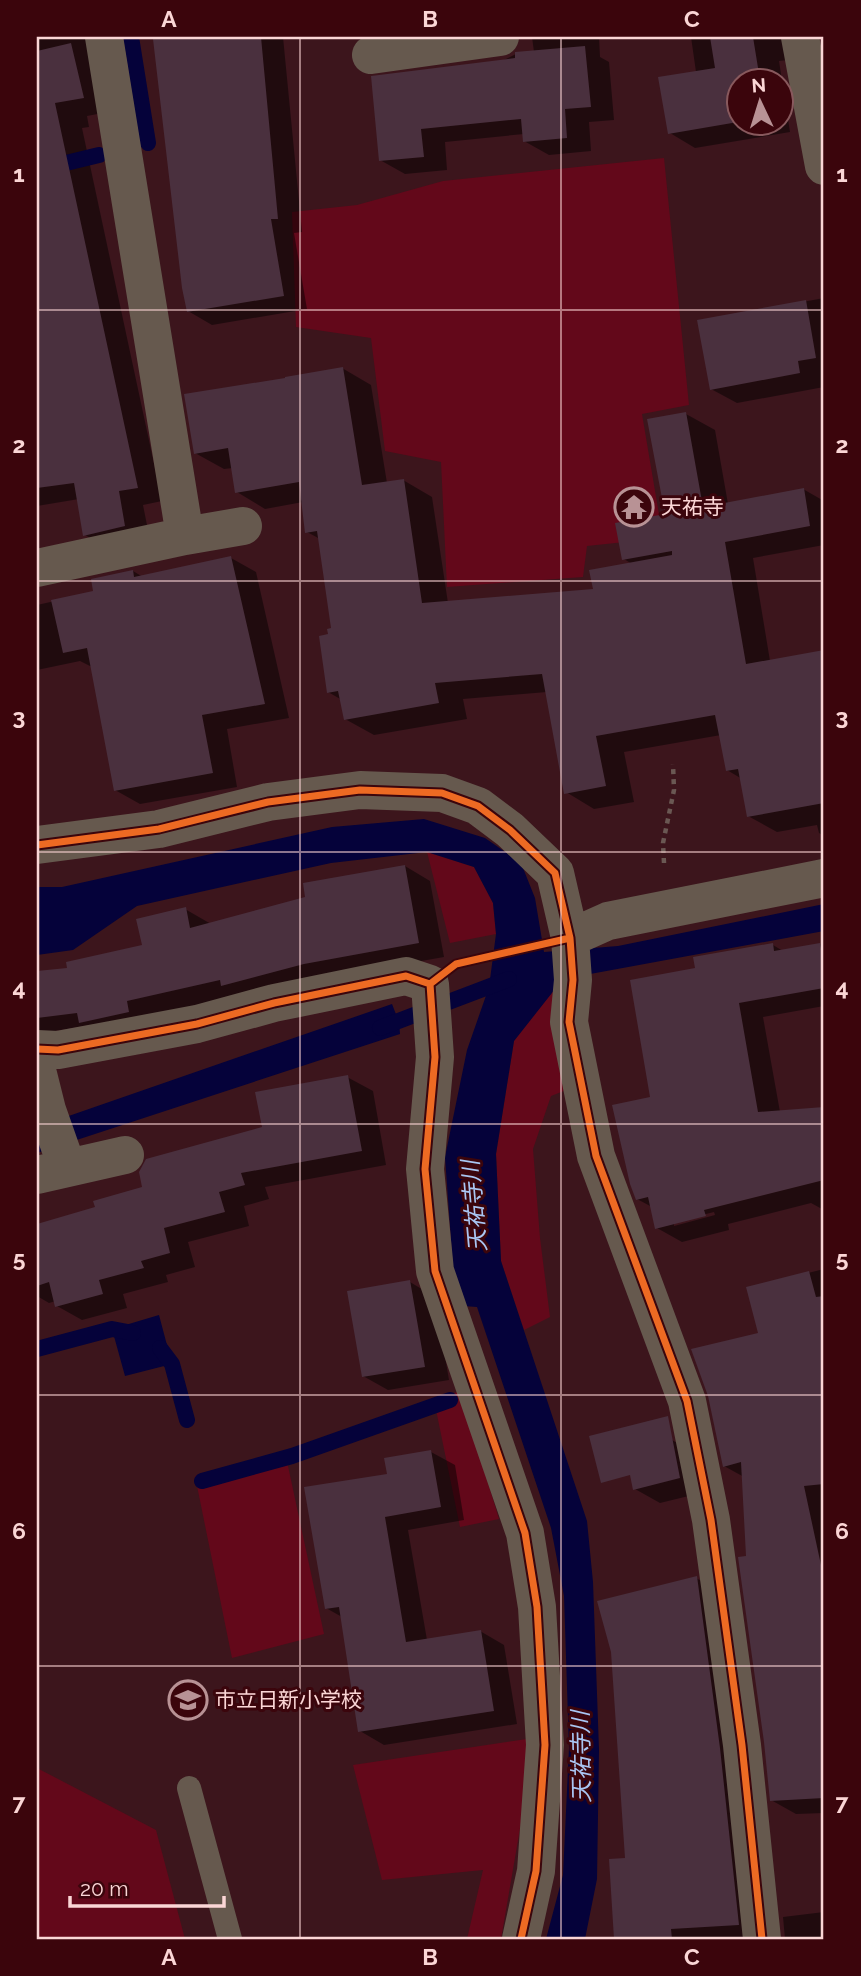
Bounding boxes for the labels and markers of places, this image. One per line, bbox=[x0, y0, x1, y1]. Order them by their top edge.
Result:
temple icon: 天祐寺 bbox=[613, 486, 655, 528]
place label: 天祐寺 bbox=[661, 494, 724, 519]
school or university icon: 市立日新小学校 bbox=[167, 1679, 209, 1721]
place label: 市立日新小学校 bbox=[215, 1687, 362, 1712]

